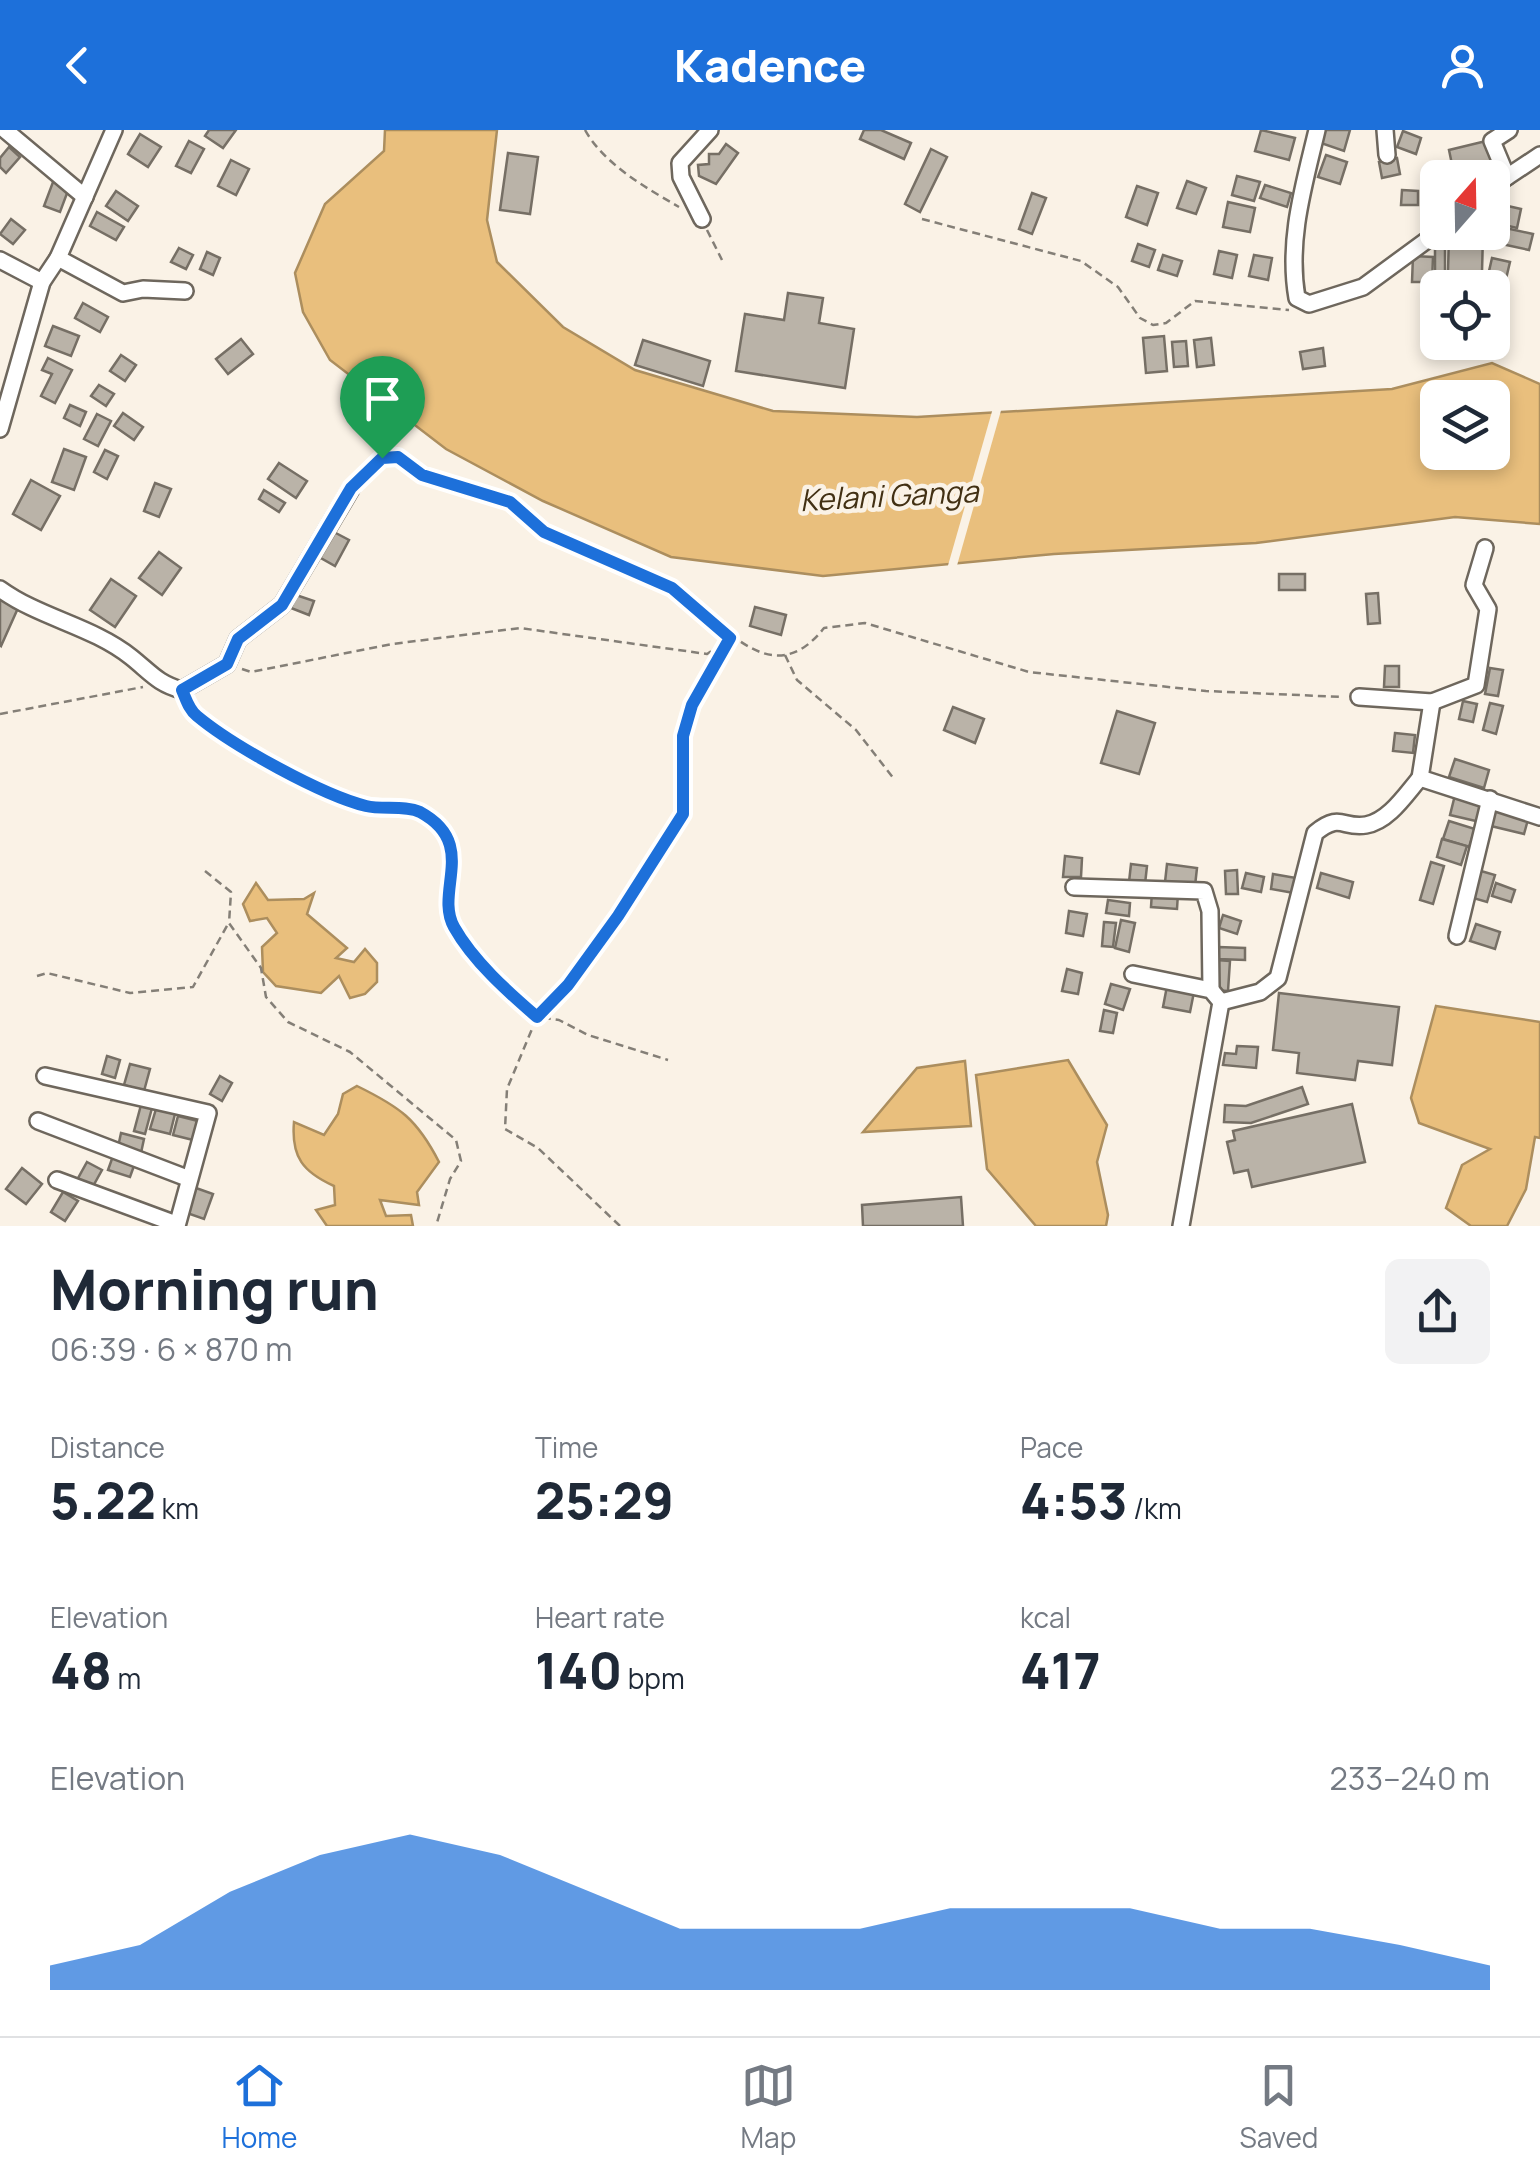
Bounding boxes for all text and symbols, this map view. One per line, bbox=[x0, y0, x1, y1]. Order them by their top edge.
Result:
text: Kadence bbox=[674, 34, 866, 96]
icon: back bbox=[50, 38, 105, 93]
icon: person bbox=[1435, 38, 1490, 93]
north arrow bbox=[1420, 160, 1510, 250]
map controls bbox=[1420, 160, 1510, 470]
button: locate bbox=[1420, 270, 1510, 360]
pin bbox=[340, 356, 425, 459]
icon: arrive bbox=[355, 371, 410, 426]
button: layers bbox=[1420, 380, 1510, 470]
water label: Kelani Ganga bbox=[799, 470, 981, 520]
text: Morning run bbox=[50, 1251, 379, 1327]
button: share bbox=[1385, 1259, 1490, 1364]
text: 06:39 · 6 × 870 m bbox=[50, 1327, 293, 1371]
text: Distance bbox=[50, 1428, 165, 1466]
text: Time bbox=[535, 1428, 598, 1466]
text: Pace bbox=[1020, 1428, 1083, 1466]
text: 5.22 bbox=[50, 1466, 156, 1534]
text: 25:29 bbox=[535, 1466, 674, 1534]
text: 4:53 bbox=[1020, 1466, 1128, 1534]
text: km bbox=[156, 1489, 199, 1527]
text: /km bbox=[1128, 1489, 1182, 1527]
text: Elevation bbox=[50, 1598, 168, 1636]
text: Heart rate bbox=[535, 1598, 665, 1636]
text: kcal bbox=[1020, 1598, 1071, 1636]
text: 48 bbox=[50, 1636, 112, 1704]
text: 140 bbox=[535, 1636, 622, 1704]
text: 417 bbox=[1020, 1636, 1101, 1704]
text: m bbox=[112, 1659, 141, 1697]
text: bpm bbox=[622, 1659, 685, 1697]
text: Elevation bbox=[50, 1756, 185, 1800]
text: 233–240 m bbox=[1330, 1756, 1490, 1800]
tab: Home bbox=[222, 2058, 297, 2156]
tab: Map bbox=[741, 2058, 796, 2156]
tab: Saved bbox=[1239, 2058, 1318, 2156]

